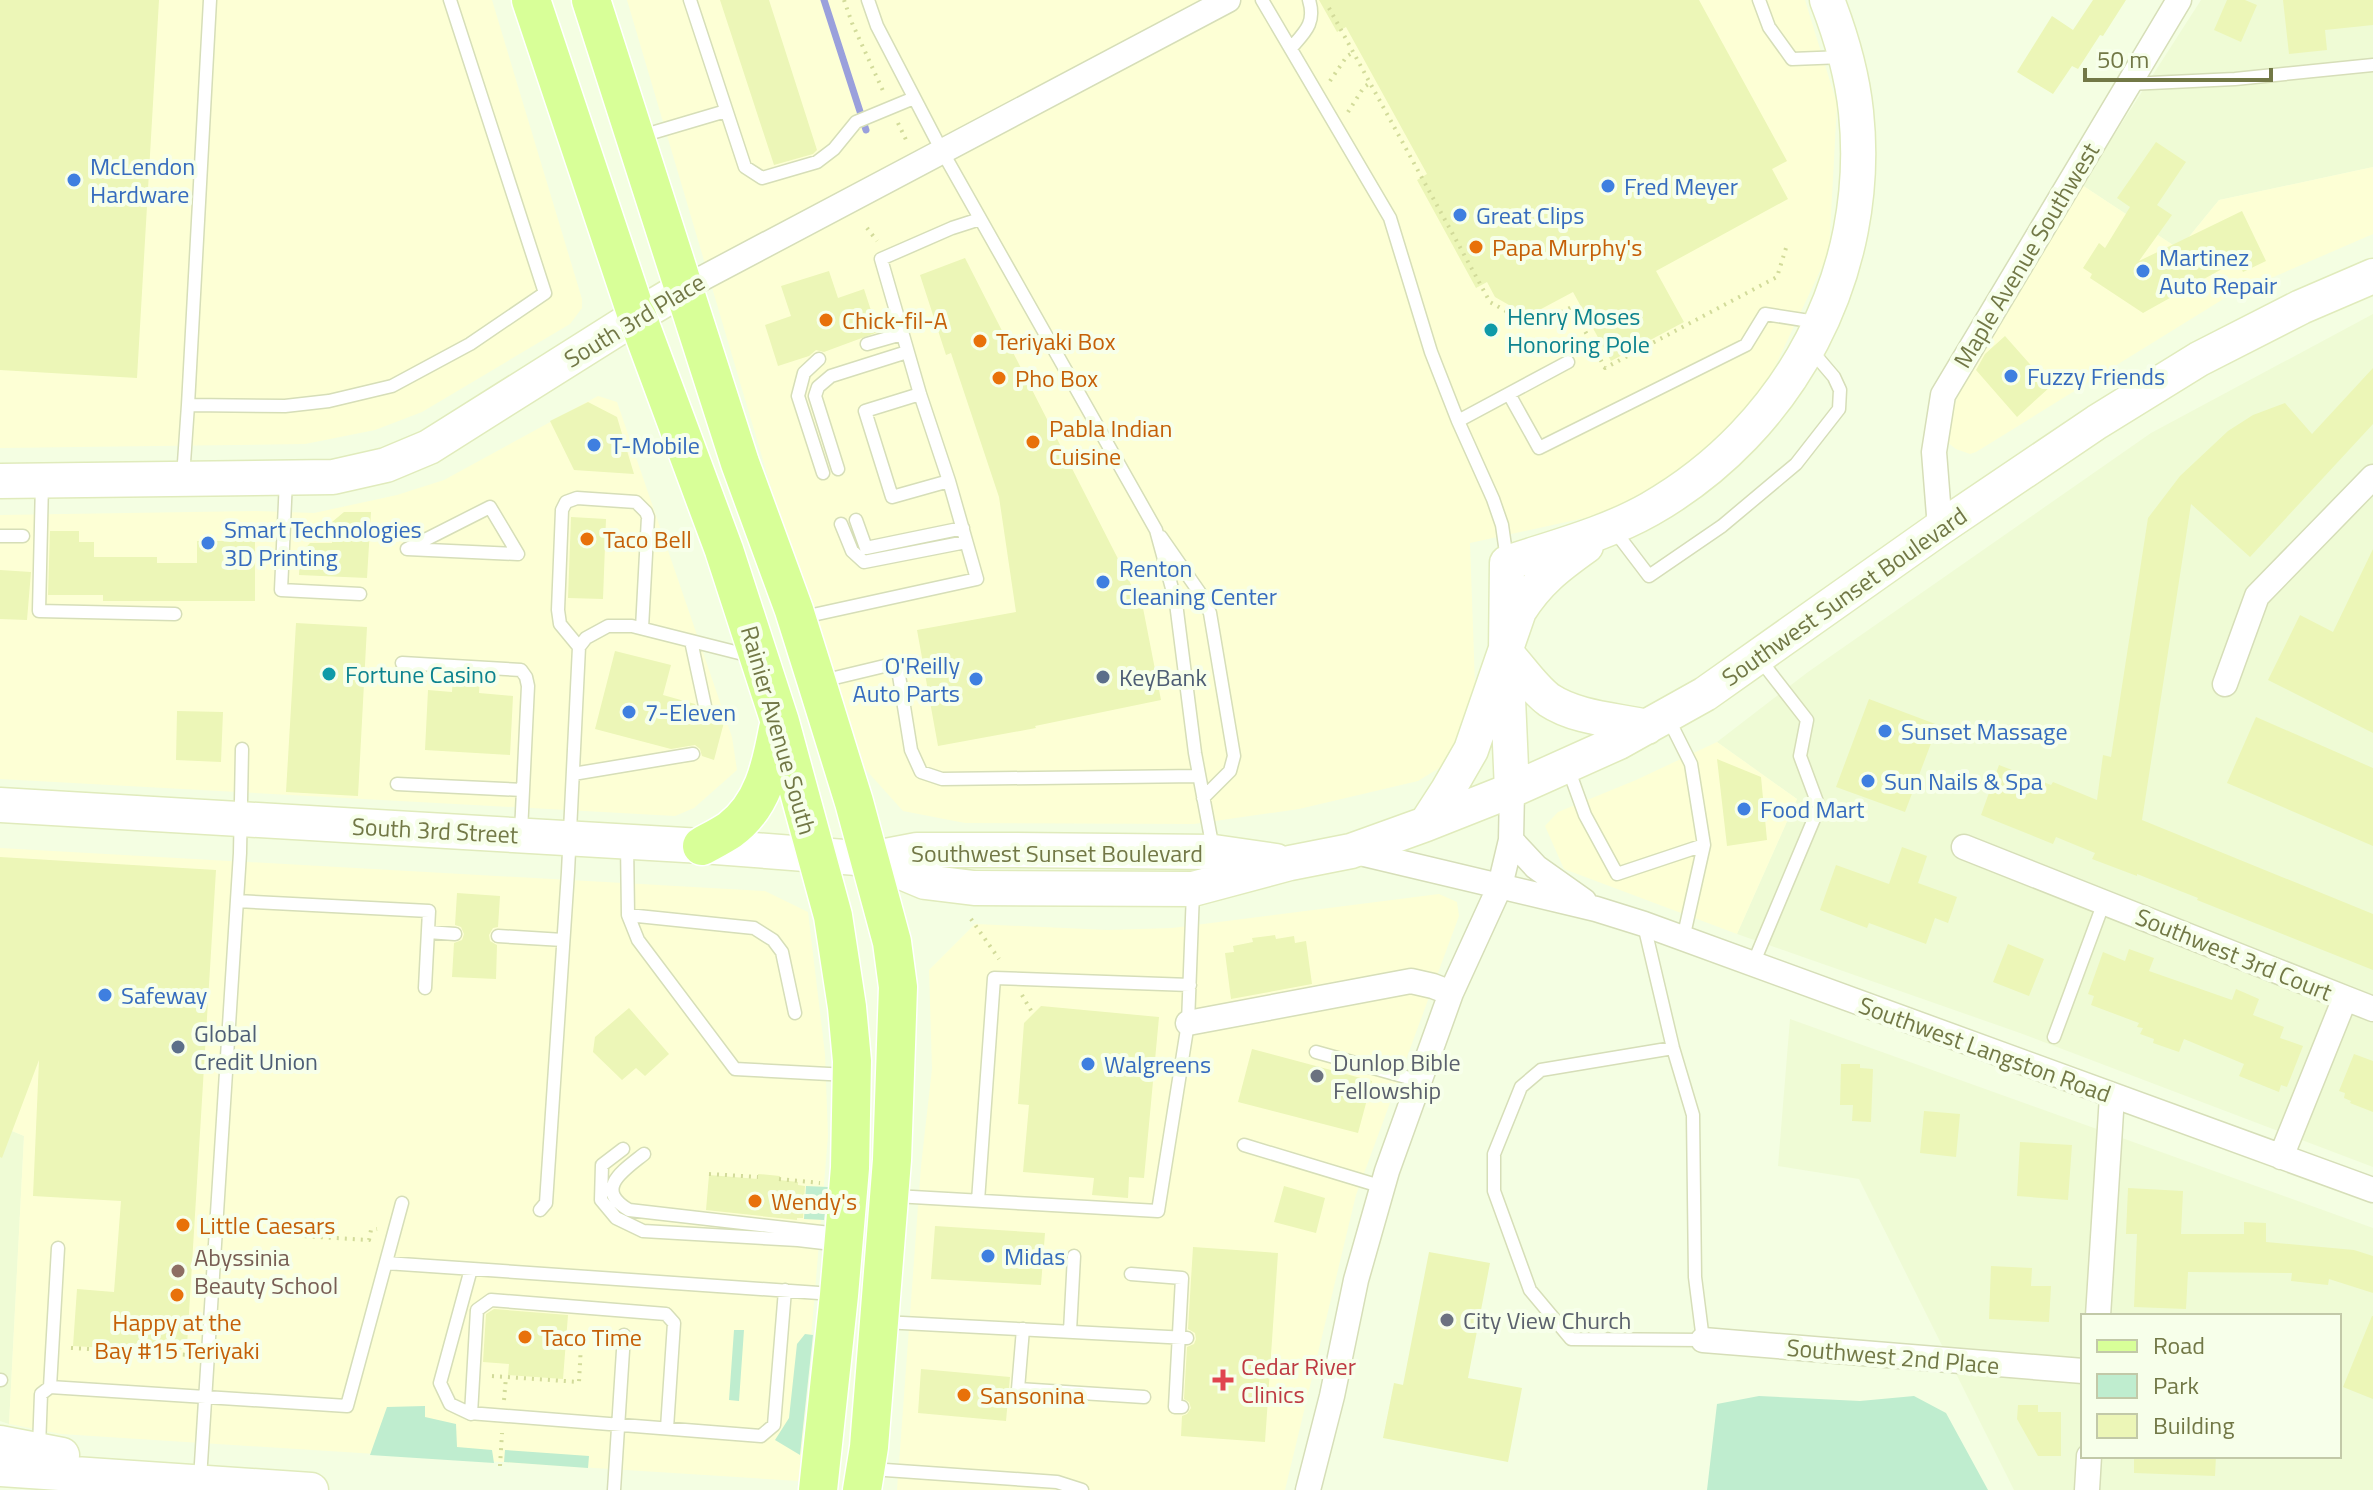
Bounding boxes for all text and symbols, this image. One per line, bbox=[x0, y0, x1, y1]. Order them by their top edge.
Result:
scale bar bbox=[2085, 32, 2271, 82]
text: 50 m bbox=[2097, 41, 2149, 77]
street label: Maple Avenue Southwest bbox=[1944, 135, 2108, 375]
place label: McLendon Hardware bbox=[90, 148, 195, 212]
place label: Fred Meyer bbox=[1624, 168, 1738, 204]
marker: McLendon Hardware bbox=[65, 171, 83, 189]
marker: Fred Meyer bbox=[1599, 177, 1617, 195]
place label: Great Clips bbox=[1476, 197, 1584, 233]
marker: Great Clips bbox=[1451, 206, 1469, 224]
place label: Papa Murphy's bbox=[1492, 229, 1642, 265]
marker: Papa Murphy's bbox=[1467, 238, 1485, 256]
place label: Martinez Auto Repair bbox=[2159, 239, 2277, 303]
marker: Martinez Auto Repair bbox=[2134, 262, 2152, 280]
street label: South 3rd Place bbox=[557, 264, 711, 376]
place label: Henry Moses Honoring Pole bbox=[1507, 298, 1650, 362]
place label: Chick-fil-A bbox=[842, 302, 948, 338]
marker: Chick-fil-A bbox=[817, 311, 835, 329]
marker: Henry Moses Honoring Pole bbox=[1482, 321, 1500, 339]
place label: Teriyaki Box bbox=[996, 323, 1116, 359]
marker: Teriyaki Box bbox=[971, 332, 989, 350]
place label: Fuzzy Friends bbox=[2027, 358, 2165, 394]
place label: Pho Box bbox=[1015, 360, 1098, 396]
marker: Fuzzy Friends bbox=[2002, 367, 2020, 385]
marker: Pho Box bbox=[990, 369, 1008, 387]
place label: Pabla Indian Cuisine bbox=[1049, 410, 1172, 474]
place label: T-Mobile bbox=[610, 427, 700, 463]
marker: Pabla Indian Cuisine bbox=[1024, 433, 1042, 451]
marker: T-Mobile bbox=[585, 436, 603, 454]
street label: Southwest Sunset Boulevard bbox=[1714, 497, 1974, 695]
place label: Smart Technologies 3D Printing bbox=[224, 511, 422, 575]
place label: Taco Bell bbox=[603, 521, 692, 557]
marker: Taco Bell bbox=[578, 530, 596, 548]
marker: Smart Technologies 3D Printing bbox=[199, 534, 217, 552]
place label: Renton Cleaning Center bbox=[1119, 550, 1277, 614]
marker: Renton Cleaning Center bbox=[1094, 573, 1112, 591]
street label: Rainier Avenue South bbox=[732, 621, 826, 839]
place label: O'Reilly Auto Parts bbox=[853, 647, 960, 711]
place label: Fortune Casino bbox=[345, 656, 497, 692]
place label: KeyBank bbox=[1119, 659, 1207, 695]
marker: Fortune Casino bbox=[320, 665, 338, 683]
marker: KeyBank bbox=[1094, 668, 1112, 686]
marker: O'Reilly Auto Parts bbox=[967, 670, 985, 688]
place label: 7-Eleven bbox=[645, 694, 736, 730]
marker: 7-Eleven bbox=[620, 703, 638, 721]
place label: Sunset Massage bbox=[1901, 713, 2068, 749]
marker: Sunset Massage bbox=[1876, 722, 1894, 740]
place label: Sun Nails & Spa bbox=[1884, 763, 2043, 799]
marker: Sun Nails & Spa bbox=[1859, 772, 1877, 790]
place label: Food Mart bbox=[1760, 791, 1865, 827]
marker: Food Mart bbox=[1735, 800, 1753, 818]
street label: South 3rd Street bbox=[351, 808, 520, 852]
street label: Southwest Sunset Boulevard bbox=[911, 835, 1203, 871]
street label: Southwest 3rd Court bbox=[2130, 898, 2338, 1010]
place label: Safeway bbox=[121, 977, 208, 1013]
marker: Safeway bbox=[96, 986, 114, 1004]
street label: Southwest Langston Road bbox=[1854, 987, 2116, 1111]
place label: Global Credit Union bbox=[194, 1015, 318, 1079]
marker: Global Credit Union bbox=[169, 1038, 187, 1056]
place label: Dunlop Bible Fellowship bbox=[1333, 1044, 1461, 1108]
place label: Walgreens bbox=[1104, 1046, 1211, 1082]
marker: Walgreens bbox=[1079, 1055, 1097, 1073]
marker: Dunlop Bible Fellowship bbox=[1308, 1067, 1326, 1085]
place label: Wendy's bbox=[771, 1183, 857, 1219]
marker: Wendy's bbox=[746, 1192, 764, 1210]
place label: Little Caesars bbox=[199, 1207, 335, 1243]
marker: Little Caesars bbox=[174, 1216, 192, 1234]
place label: Midas bbox=[1004, 1238, 1065, 1274]
place label: Abyssinia Beauty School bbox=[194, 1239, 338, 1303]
marker: Midas bbox=[979, 1247, 997, 1265]
marker: Abyssinia Beauty School bbox=[169, 1262, 187, 1280]
marker: Happy at the Bay #15 Teriyaki bbox=[168, 1286, 186, 1304]
place label: City View Church bbox=[1463, 1302, 1632, 1338]
place label: Happy at the Bay #15 Teriyaki bbox=[94, 1304, 260, 1368]
marker: City View Church bbox=[1438, 1311, 1456, 1329]
legend bbox=[2081, 1314, 2341, 1458]
place label: Taco Time bbox=[541, 1319, 642, 1355]
text: Road bbox=[2153, 1327, 2205, 1363]
marker: Taco Time bbox=[516, 1328, 534, 1346]
street label: Southwest 2nd Place bbox=[1785, 1329, 2001, 1383]
place label: Cedar River Clinics bbox=[1241, 1348, 1356, 1412]
text: Park bbox=[2153, 1367, 2199, 1403]
marker: Cedar River Clinics bbox=[1212, 1369, 1234, 1391]
place label: Sansonina bbox=[980, 1377, 1085, 1413]
marker: Sansonina bbox=[955, 1386, 973, 1404]
text: Building bbox=[2153, 1407, 2235, 1443]

